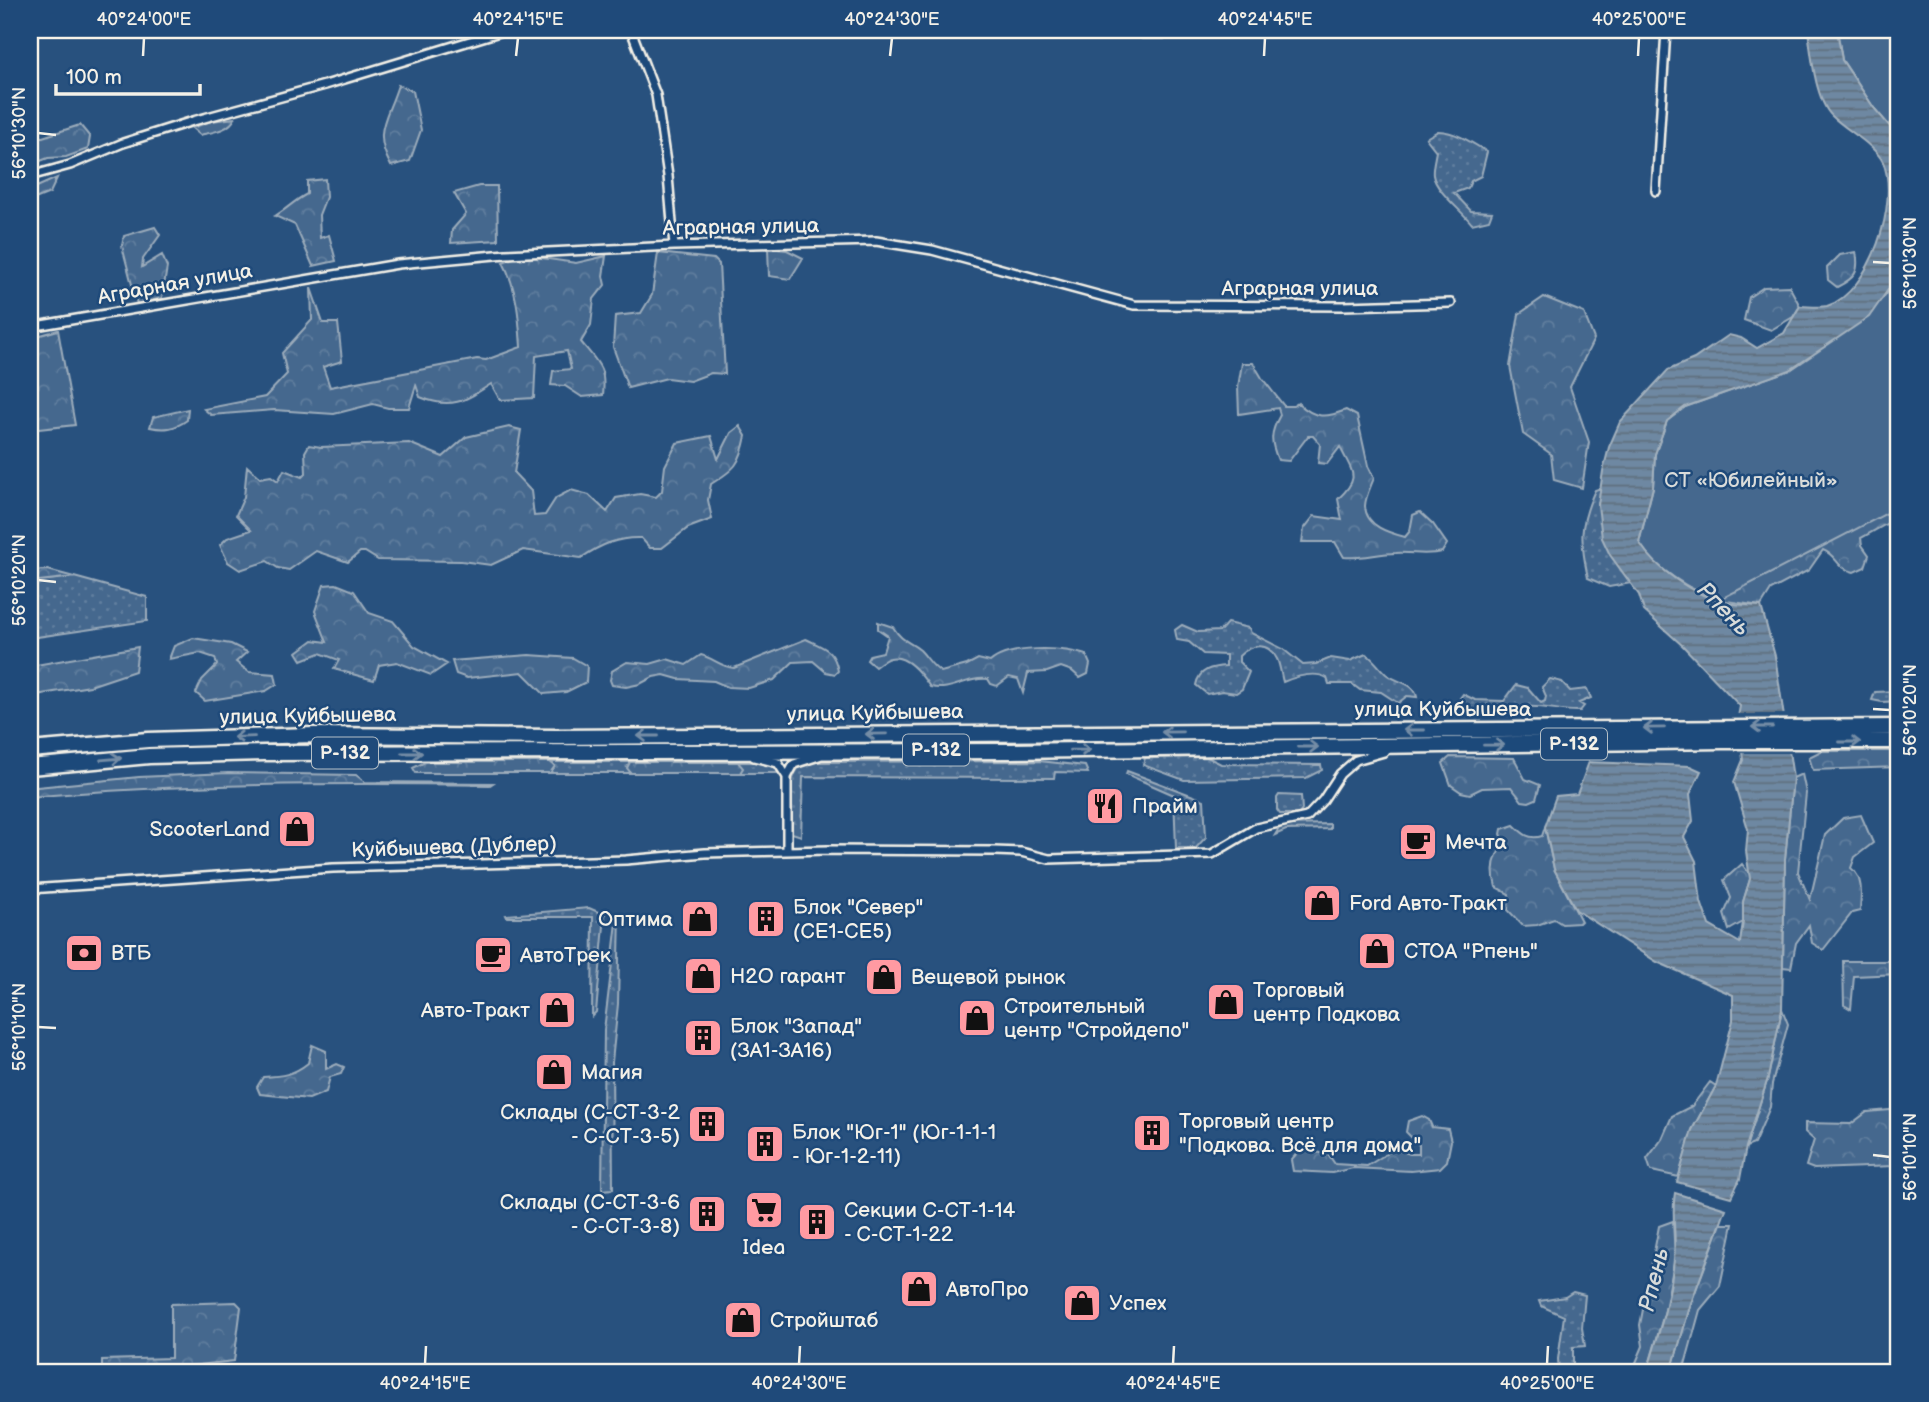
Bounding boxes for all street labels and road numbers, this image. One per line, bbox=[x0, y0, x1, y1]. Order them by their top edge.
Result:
street label: Аграрная улица bbox=[661, 213, 820, 241]
street label: Аграрная улица bbox=[95, 258, 255, 310]
street label: Аграрная улица bbox=[1221, 276, 1379, 301]
street label: улица Куйбышева bbox=[1355, 697, 1532, 722]
street label: улица Куйбышева bbox=[786, 699, 964, 727]
street label: улица Куйбышева bbox=[219, 702, 397, 730]
road number: Р-132 bbox=[1541, 729, 1607, 760]
road number: Р-132 bbox=[903, 734, 969, 765]
road number: Р-132 bbox=[312, 738, 378, 768]
street label: Куйбышева (Дублер) bbox=[351, 831, 557, 863]

